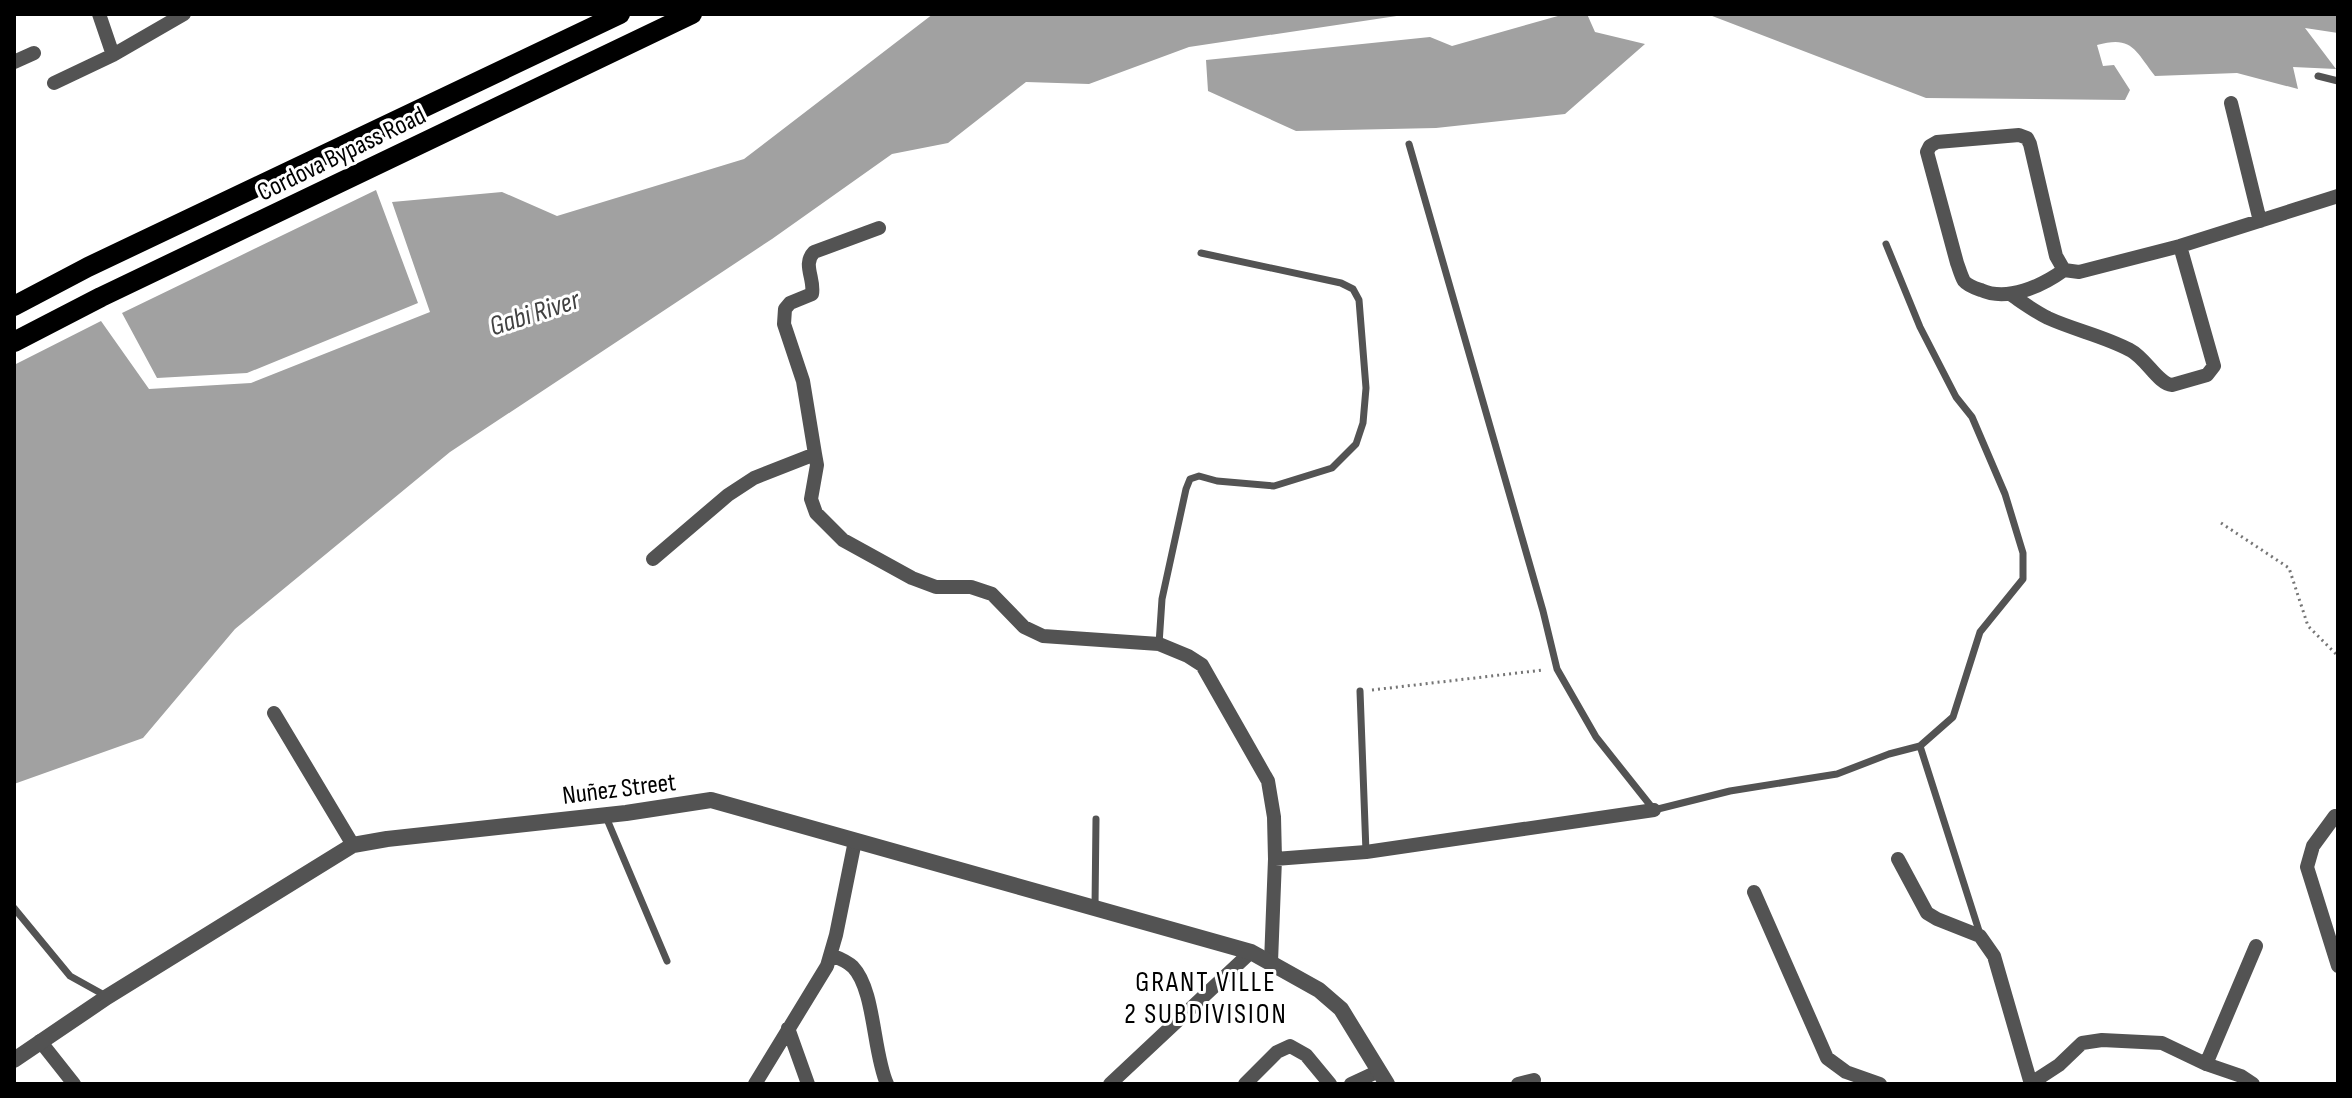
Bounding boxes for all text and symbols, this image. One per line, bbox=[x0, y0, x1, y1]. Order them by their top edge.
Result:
street label: Cordova Bypass Road bbox=[252, 100, 431, 208]
water label: Gabi River bbox=[485, 283, 585, 343]
street label: Nuñez Street bbox=[561, 767, 678, 812]
district label: GRANT VILLE 2 SUBDIVISION bbox=[1124, 966, 1288, 1031]

